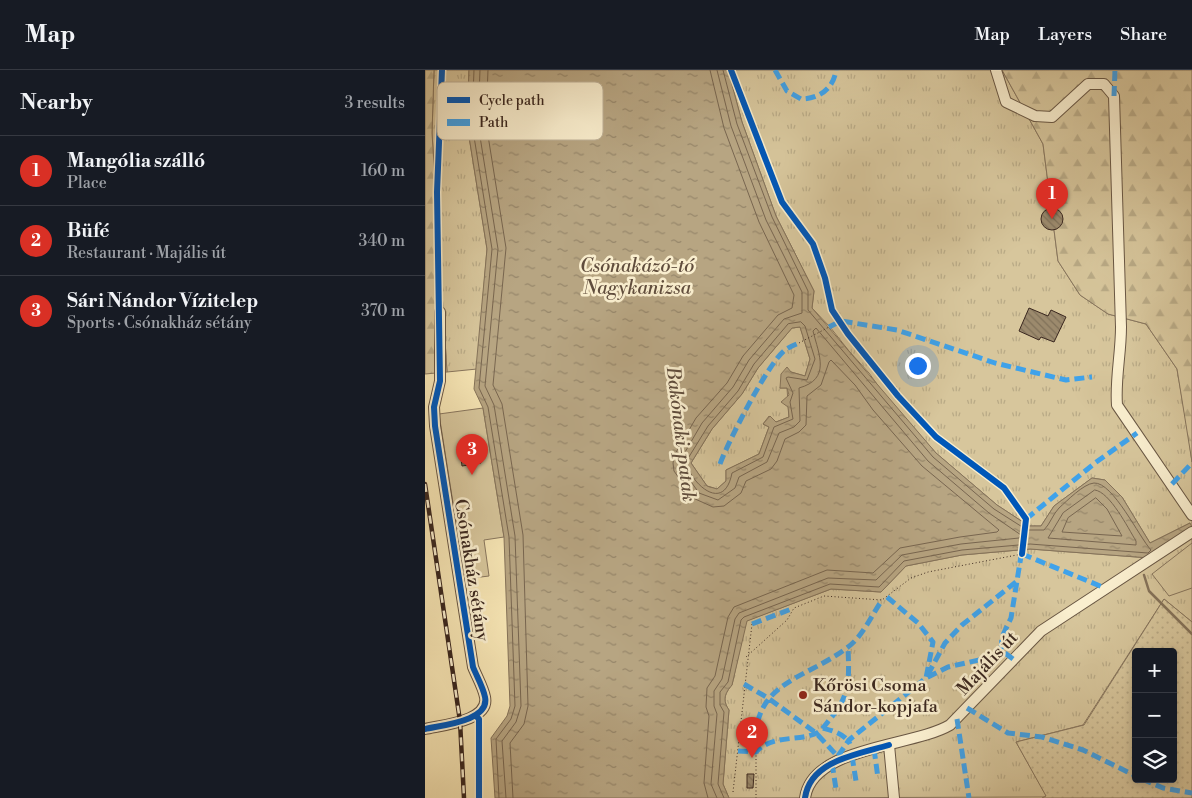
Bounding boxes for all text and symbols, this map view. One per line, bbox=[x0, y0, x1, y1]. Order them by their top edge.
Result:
text: Map bbox=[25, 20, 75, 50]
text: Map bbox=[975, 23, 1010, 46]
text: Layers bbox=[1038, 23, 1092, 46]
text: Share bbox=[1120, 23, 1167, 46]
legend bbox=[437, 82, 603, 140]
text: Nearby bbox=[20, 90, 93, 116]
text: Cycle path bbox=[479, 92, 545, 110]
text: 3 results bbox=[344, 93, 405, 113]
text: Path bbox=[479, 114, 509, 132]
text: Mangólia szálló bbox=[67, 149, 205, 173]
text: 1 bbox=[32, 161, 40, 181]
text: 160 m bbox=[361, 161, 405, 181]
text: Place bbox=[67, 173, 107, 193]
pin: 1 bbox=[1036, 178, 1068, 219]
text: Büfé bbox=[67, 219, 109, 243]
text: 2 bbox=[31, 231, 41, 251]
text: 340 m bbox=[358, 231, 405, 251]
text: Restaurant · Majális út bbox=[67, 243, 226, 263]
water label: Csónakázó-tó Nagykanizsa bbox=[580, 254, 695, 300]
text: Sári Nándor Vízitelep bbox=[67, 289, 258, 313]
text: 3 bbox=[31, 301, 41, 321]
text: 370 m bbox=[361, 301, 405, 321]
text: Sports · Csónakház sétány bbox=[67, 313, 252, 333]
your location bbox=[905, 353, 931, 379]
water label: Bakónaki-patak bbox=[661, 364, 701, 503]
pin: 3 bbox=[456, 434, 488, 475]
street label: Csónakház sétány bbox=[449, 497, 494, 643]
street label: Majális út bbox=[952, 626, 1023, 700]
map controls bbox=[1132, 648, 1177, 783]
button: + bbox=[1132, 648, 1177, 693]
place label: Kőrösi Csoma Sándor-kopjafa bbox=[813, 674, 939, 718]
marker: Kőrösi Csoma Sándor-kopjafa bbox=[797, 689, 809, 701]
button: − bbox=[1132, 693, 1177, 738]
pin: 2 bbox=[736, 717, 768, 758]
button: layers bbox=[1132, 738, 1177, 783]

